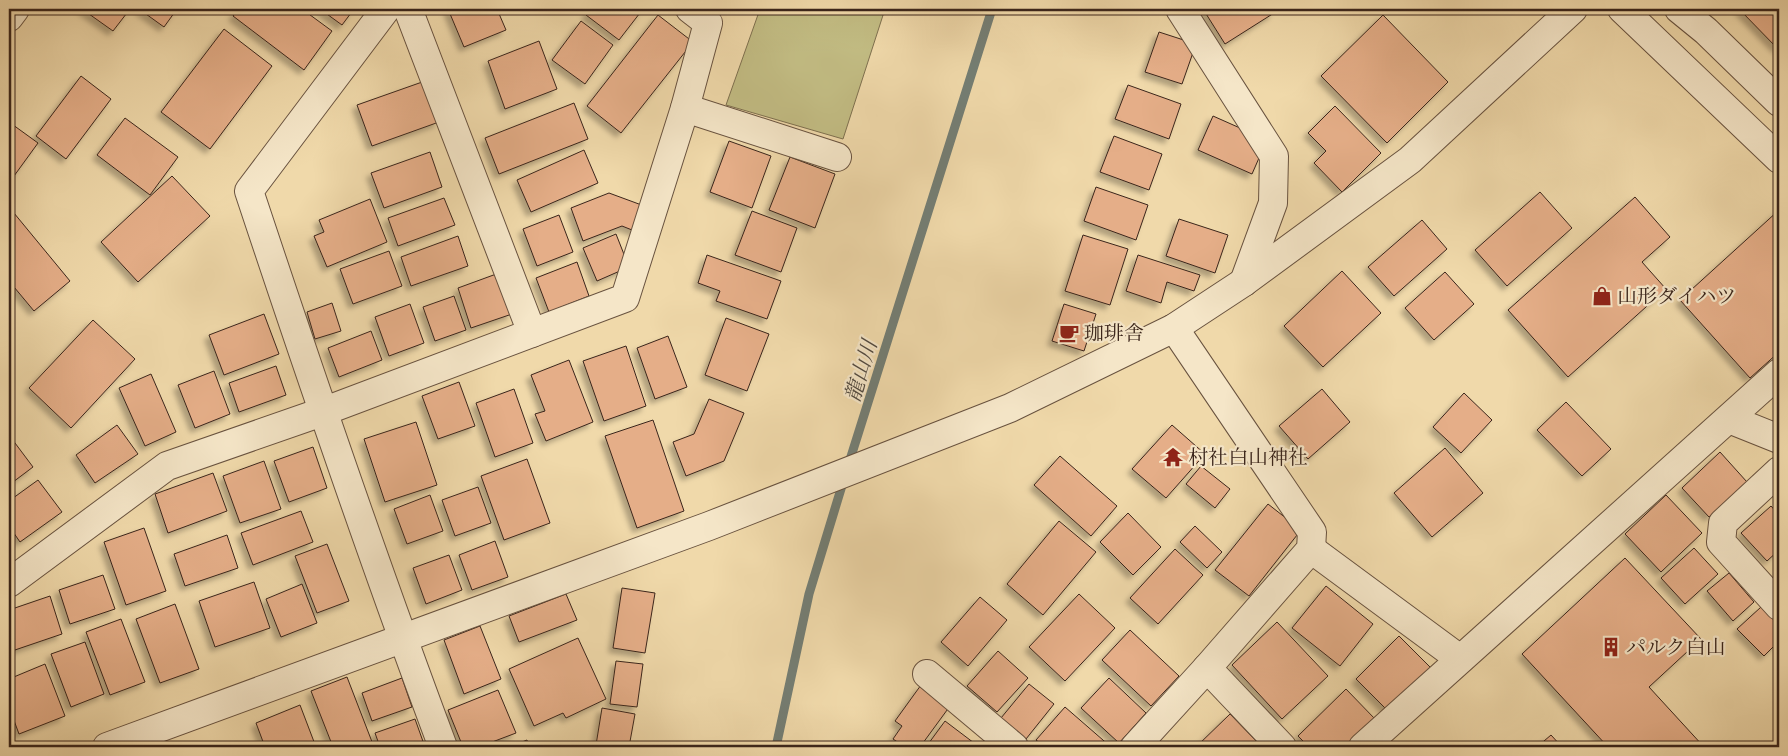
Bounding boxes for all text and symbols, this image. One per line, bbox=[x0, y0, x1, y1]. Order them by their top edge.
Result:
shop icon: 山形ダイハツ bbox=[1591, 285, 1613, 307]
place label: 山形ダイハツ bbox=[1617, 285, 1736, 310]
cafe icon: 珈琲舎 bbox=[1058, 322, 1080, 344]
place label: 珈琲舎 bbox=[1084, 322, 1144, 347]
water label: 龍山川 bbox=[840, 335, 884, 405]
temple icon: 村社白山神社 bbox=[1162, 446, 1184, 468]
place label: 村社白山神社 bbox=[1188, 446, 1308, 471]
building icon: パルク白山 bbox=[1600, 636, 1622, 658]
place label: パルク白山 bbox=[1626, 636, 1726, 661]

